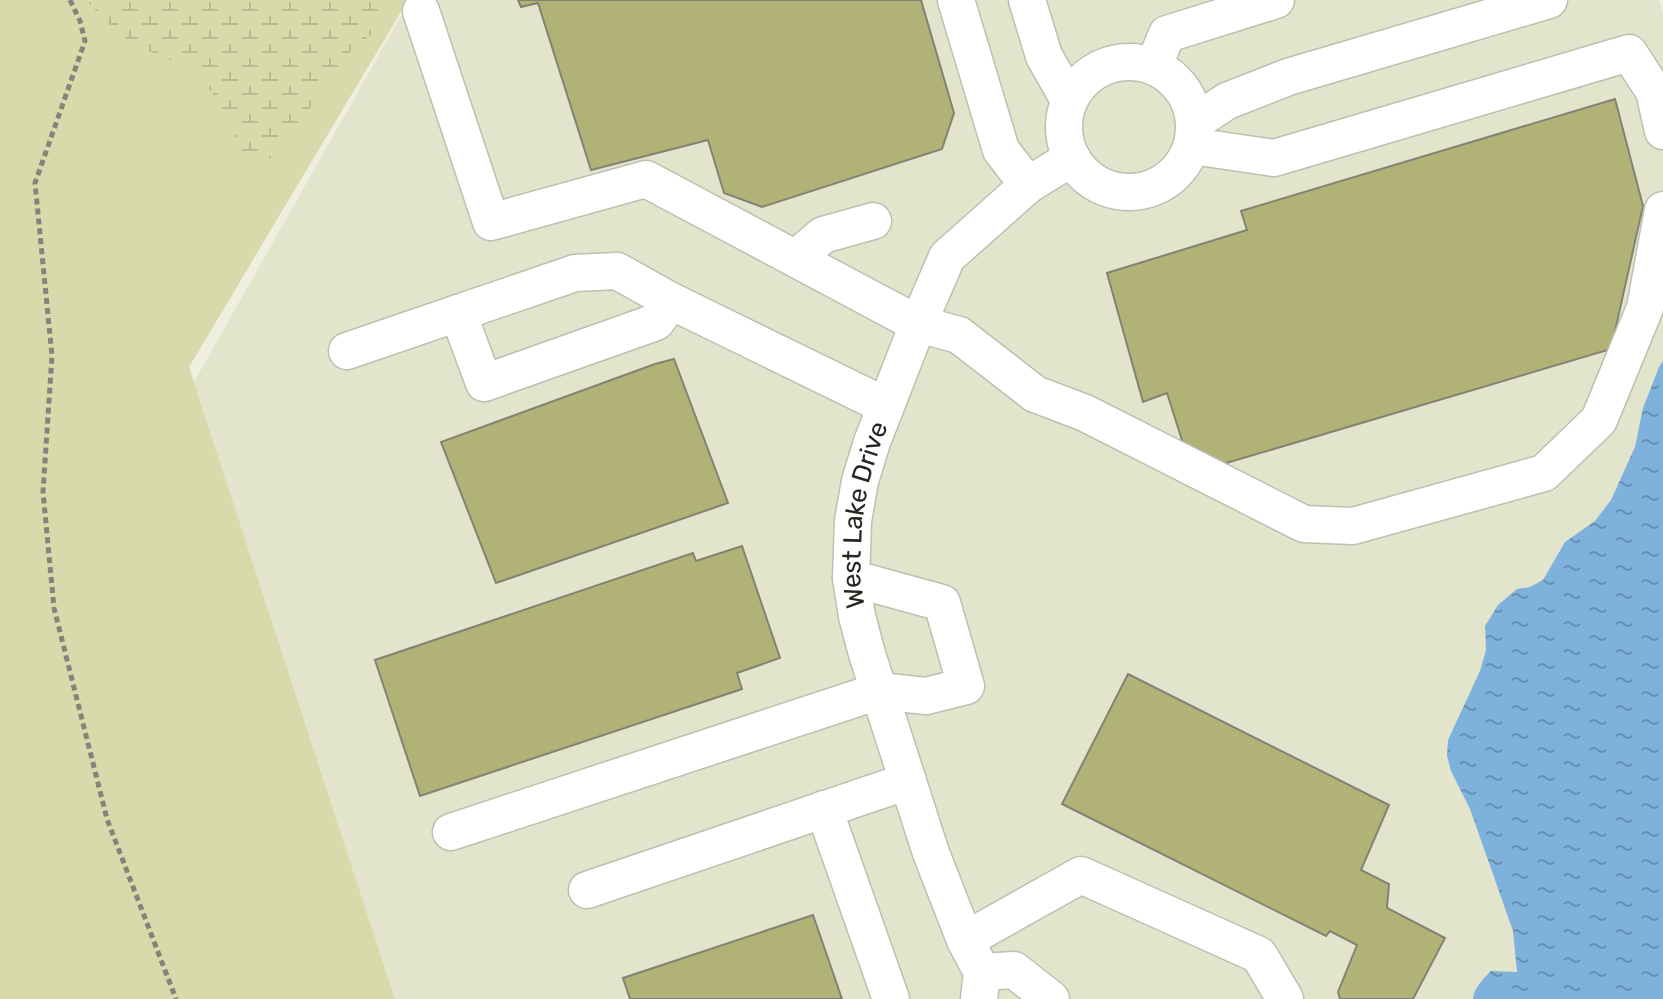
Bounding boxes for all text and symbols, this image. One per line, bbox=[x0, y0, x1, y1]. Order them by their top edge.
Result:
street label: West Lake Drive bbox=[835, 417, 894, 611]

